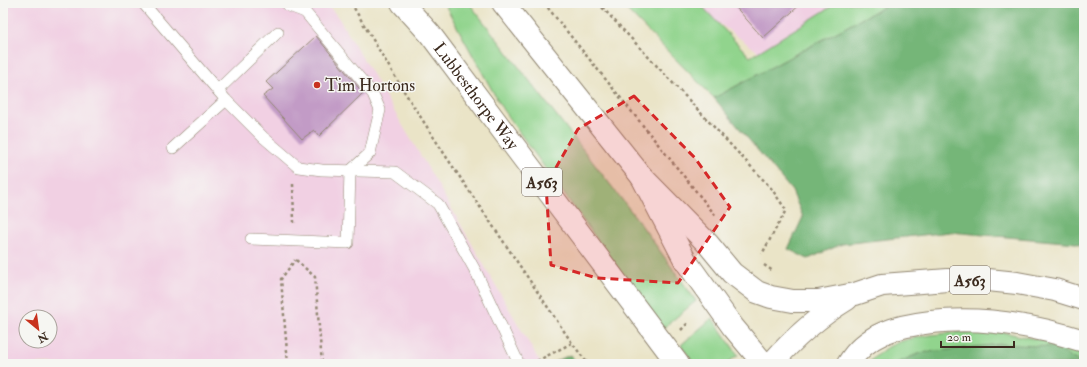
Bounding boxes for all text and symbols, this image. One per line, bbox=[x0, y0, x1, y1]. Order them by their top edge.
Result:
street label: Lubbesthorpe Way bbox=[429, 38, 523, 155]
place label: Tim Hortons bbox=[325, 75, 415, 96]
marker: Tim Hortons bbox=[312, 80, 322, 90]
road number: A563 bbox=[522, 168, 562, 196]
road number: A563 bbox=[950, 266, 990, 294]
north arrow bbox=[18, 309, 58, 349]
scale bar bbox=[941, 323, 1014, 349]
text: N bbox=[34, 329, 51, 346]
text: 20 m bbox=[947, 330, 972, 345]

